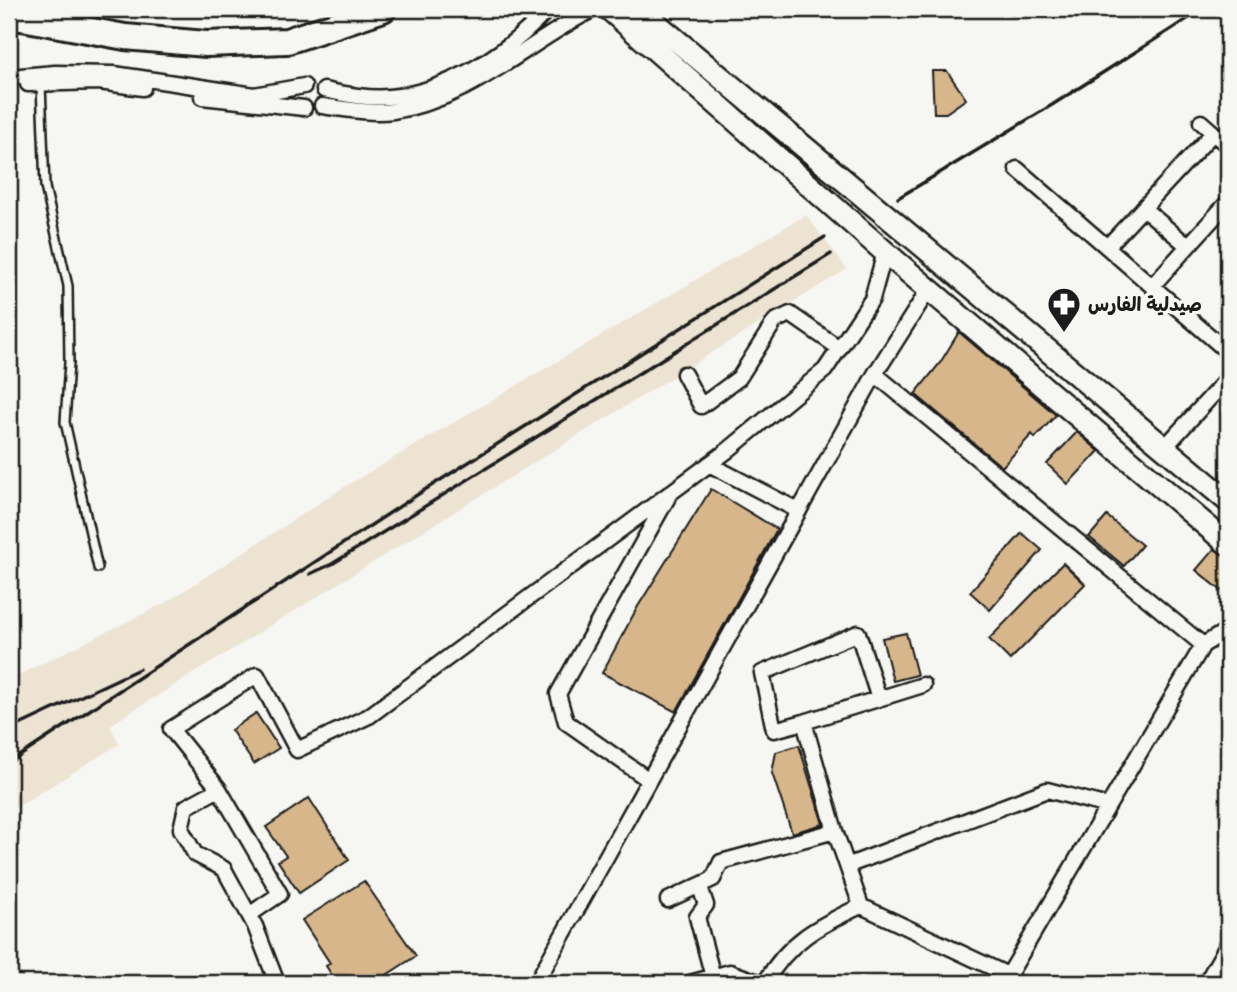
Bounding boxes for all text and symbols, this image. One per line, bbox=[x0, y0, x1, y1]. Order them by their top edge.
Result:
pharmacy icon: صيدلية الفارس bbox=[1045, 285, 1083, 334]
place label: صيدلية الفارس bbox=[1088, 288, 1202, 321]

